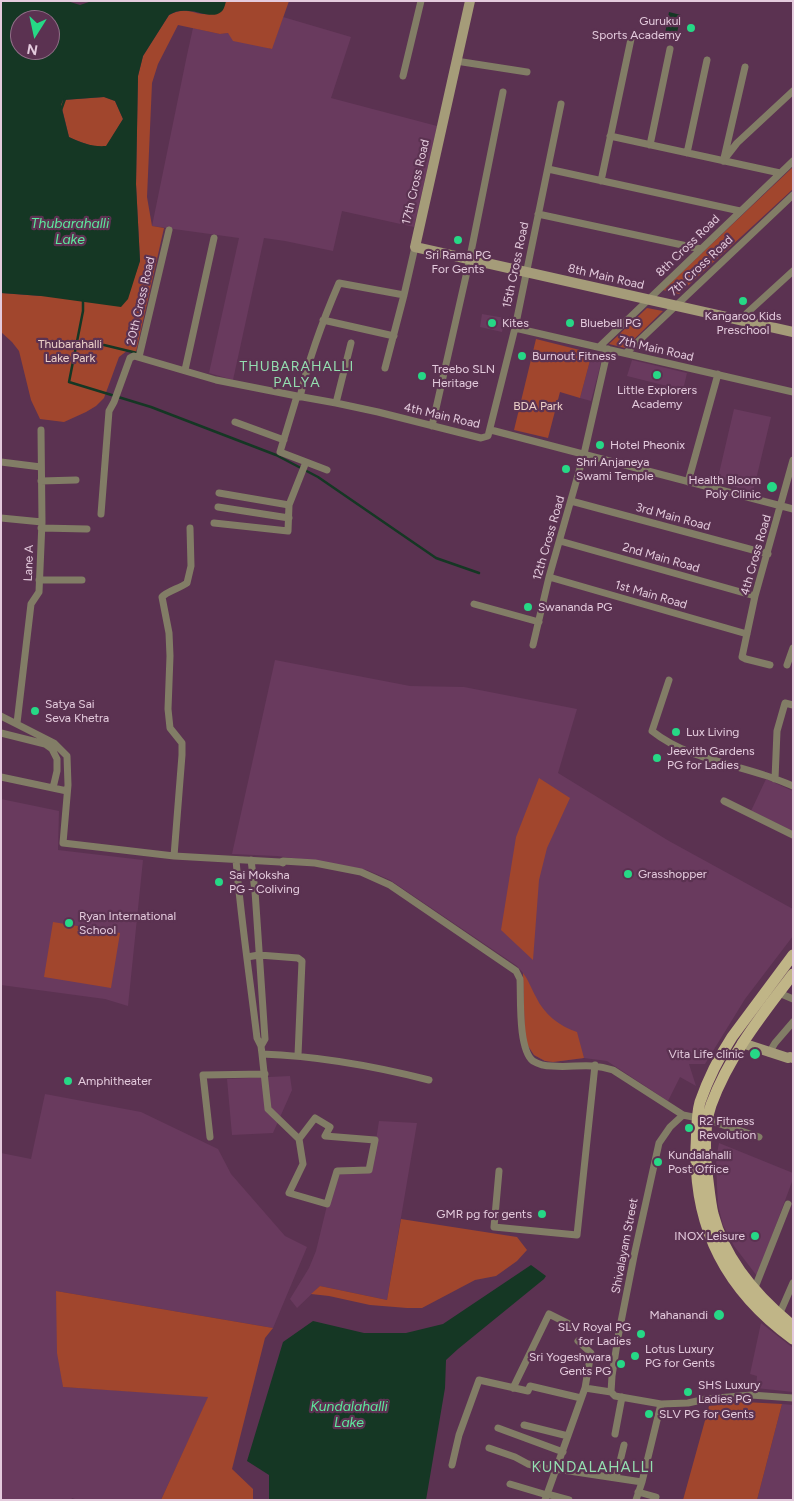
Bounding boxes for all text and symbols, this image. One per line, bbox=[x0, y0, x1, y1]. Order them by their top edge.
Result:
north arrow bbox=[10, 10, 60, 60]
place label: Gurukul Sports Academy bbox=[592, 14, 681, 42]
marker: Gurukul Sports Academy bbox=[685, 22, 697, 34]
text: N bbox=[26, 40, 39, 59]
street label: 17th Cross Road bbox=[399, 138, 433, 226]
street label: 8th Cross Road bbox=[653, 212, 723, 280]
water label: Thubarahalli Lake bbox=[31, 216, 109, 248]
street label: 15th Cross Road bbox=[500, 221, 532, 309]
street label: 7th Cross Road bbox=[666, 233, 736, 299]
marker: Sri Rama PG For Gents bbox=[452, 234, 464, 246]
place label: Sri Rama PG For Gents bbox=[425, 248, 491, 276]
street label: 20th Cross Road bbox=[124, 256, 158, 346]
street label: 8th Main Road bbox=[566, 261, 646, 293]
marker: Kangaroo Kids Preschool bbox=[737, 295, 749, 307]
place label: Kangaroo Kids Preschool bbox=[705, 309, 781, 337]
place label: Kites bbox=[502, 316, 529, 330]
place label: Bluebell PG bbox=[580, 316, 641, 330]
marker: Kites bbox=[486, 317, 498, 329]
marker: Bluebell PG bbox=[564, 317, 576, 329]
street label: 7th Main Road bbox=[617, 333, 695, 365]
park label: Thubarahalli Lake Park bbox=[38, 337, 102, 365]
place label: Burnout Fitness bbox=[532, 349, 616, 363]
marker: Burnout Fitness bbox=[516, 350, 528, 362]
district label: THUBARAHALLI PALYA bbox=[238, 359, 356, 392]
place label: Treebo SLN Heritage bbox=[432, 362, 495, 390]
marker: Little Explorers Academy bbox=[651, 369, 663, 381]
marker: Treebo SLN Heritage bbox=[416, 370, 428, 382]
place label: Little Explorers Academy bbox=[617, 383, 697, 411]
park label: BDA Park bbox=[513, 399, 563, 413]
street label: 4th Main Road bbox=[402, 400, 482, 432]
place label: Hotel Pheonix bbox=[610, 438, 685, 452]
marker: Hotel Pheonix bbox=[594, 439, 606, 451]
place label: Shri Anjaneya Swami Temple bbox=[576, 455, 654, 483]
marker: Shri Anjaneya Swami Temple bbox=[560, 463, 572, 475]
place label: Health Bloom Poly Clinic bbox=[688, 473, 761, 501]
marker: Health Bloom Poly Clinic bbox=[765, 480, 779, 494]
street label: 12th Cross Road bbox=[530, 494, 568, 582]
street label: 3rd Main Road bbox=[634, 500, 712, 534]
street label: 4th Cross Road bbox=[738, 513, 774, 597]
street label: 2nd Main Road bbox=[621, 540, 701, 576]
street label: Lane A bbox=[21, 544, 37, 582]
street label: 1st Main Road bbox=[613, 578, 689, 612]
place label: Swananda PG bbox=[538, 600, 612, 614]
marker: Swananda PG bbox=[522, 601, 534, 613]
place label: Satya Sai Seva Khetra bbox=[45, 697, 109, 725]
marker: Satya Sai Seva Khetra bbox=[29, 705, 41, 717]
place label: Lux Living bbox=[686, 725, 739, 739]
marker: Lux Living bbox=[670, 726, 682, 738]
place label: Jeevith Gardens PG for Ladies bbox=[667, 744, 755, 772]
marker: Jeevith Gardens PG for Ladies bbox=[651, 752, 663, 764]
place label: Grasshopper bbox=[638, 867, 707, 881]
place label: Sai Moksha PG - Coliving bbox=[229, 868, 300, 896]
marker: Grasshopper bbox=[622, 868, 634, 880]
marker: Sai Moksha PG - Coliving bbox=[213, 876, 225, 888]
place label: Ryan International School bbox=[79, 909, 176, 937]
marker: Ryan International School bbox=[63, 917, 75, 929]
place label: Vita Life clinic bbox=[668, 1047, 744, 1061]
marker: Vita Life clinic bbox=[748, 1047, 762, 1061]
place label: Amphitheater bbox=[78, 1074, 152, 1088]
marker: Amphitheater bbox=[62, 1075, 74, 1087]
place label: R2 Fitness Revolution bbox=[699, 1114, 756, 1142]
marker: R2 Fitness Revolution bbox=[683, 1122, 695, 1134]
place label: Kundalahalli Post Office bbox=[668, 1148, 731, 1176]
marker: Kundalahalli Post Office bbox=[652, 1156, 664, 1168]
street label: Shivalayam Street bbox=[609, 1197, 641, 1295]
place label: GMR pg for gents bbox=[436, 1207, 532, 1221]
marker: GMR pg for gents bbox=[536, 1208, 548, 1220]
place label: INOX Leisure bbox=[674, 1229, 745, 1243]
marker: INOX Leisure bbox=[749, 1230, 761, 1242]
place label: Mahanandi bbox=[650, 1308, 708, 1322]
marker: Mahanandi bbox=[712, 1308, 726, 1322]
place label: SLV Royal PG for Ladies bbox=[558, 1320, 631, 1348]
marker: SLV Royal PG for Ladies bbox=[635, 1328, 647, 1340]
place label: Lotus Luxury PG for Gents bbox=[645, 1342, 715, 1370]
place label: Sri Yogeshwara Gents PG bbox=[529, 1350, 611, 1378]
marker: Lotus Luxury PG for Gents bbox=[629, 1350, 641, 1362]
marker: Sri Yogeshwara Gents PG bbox=[615, 1358, 627, 1370]
place label: SHS Luxury Ladies PG bbox=[698, 1378, 760, 1406]
marker: SHS Luxury Ladies PG bbox=[682, 1386, 694, 1398]
water label: Kundalahalli Lake bbox=[310, 1399, 388, 1431]
place label: SLV PG for Gents bbox=[659, 1407, 754, 1421]
marker: SLV PG for Gents bbox=[643, 1408, 655, 1420]
district label: KUNDALAHALLI bbox=[530, 1459, 656, 1477]

